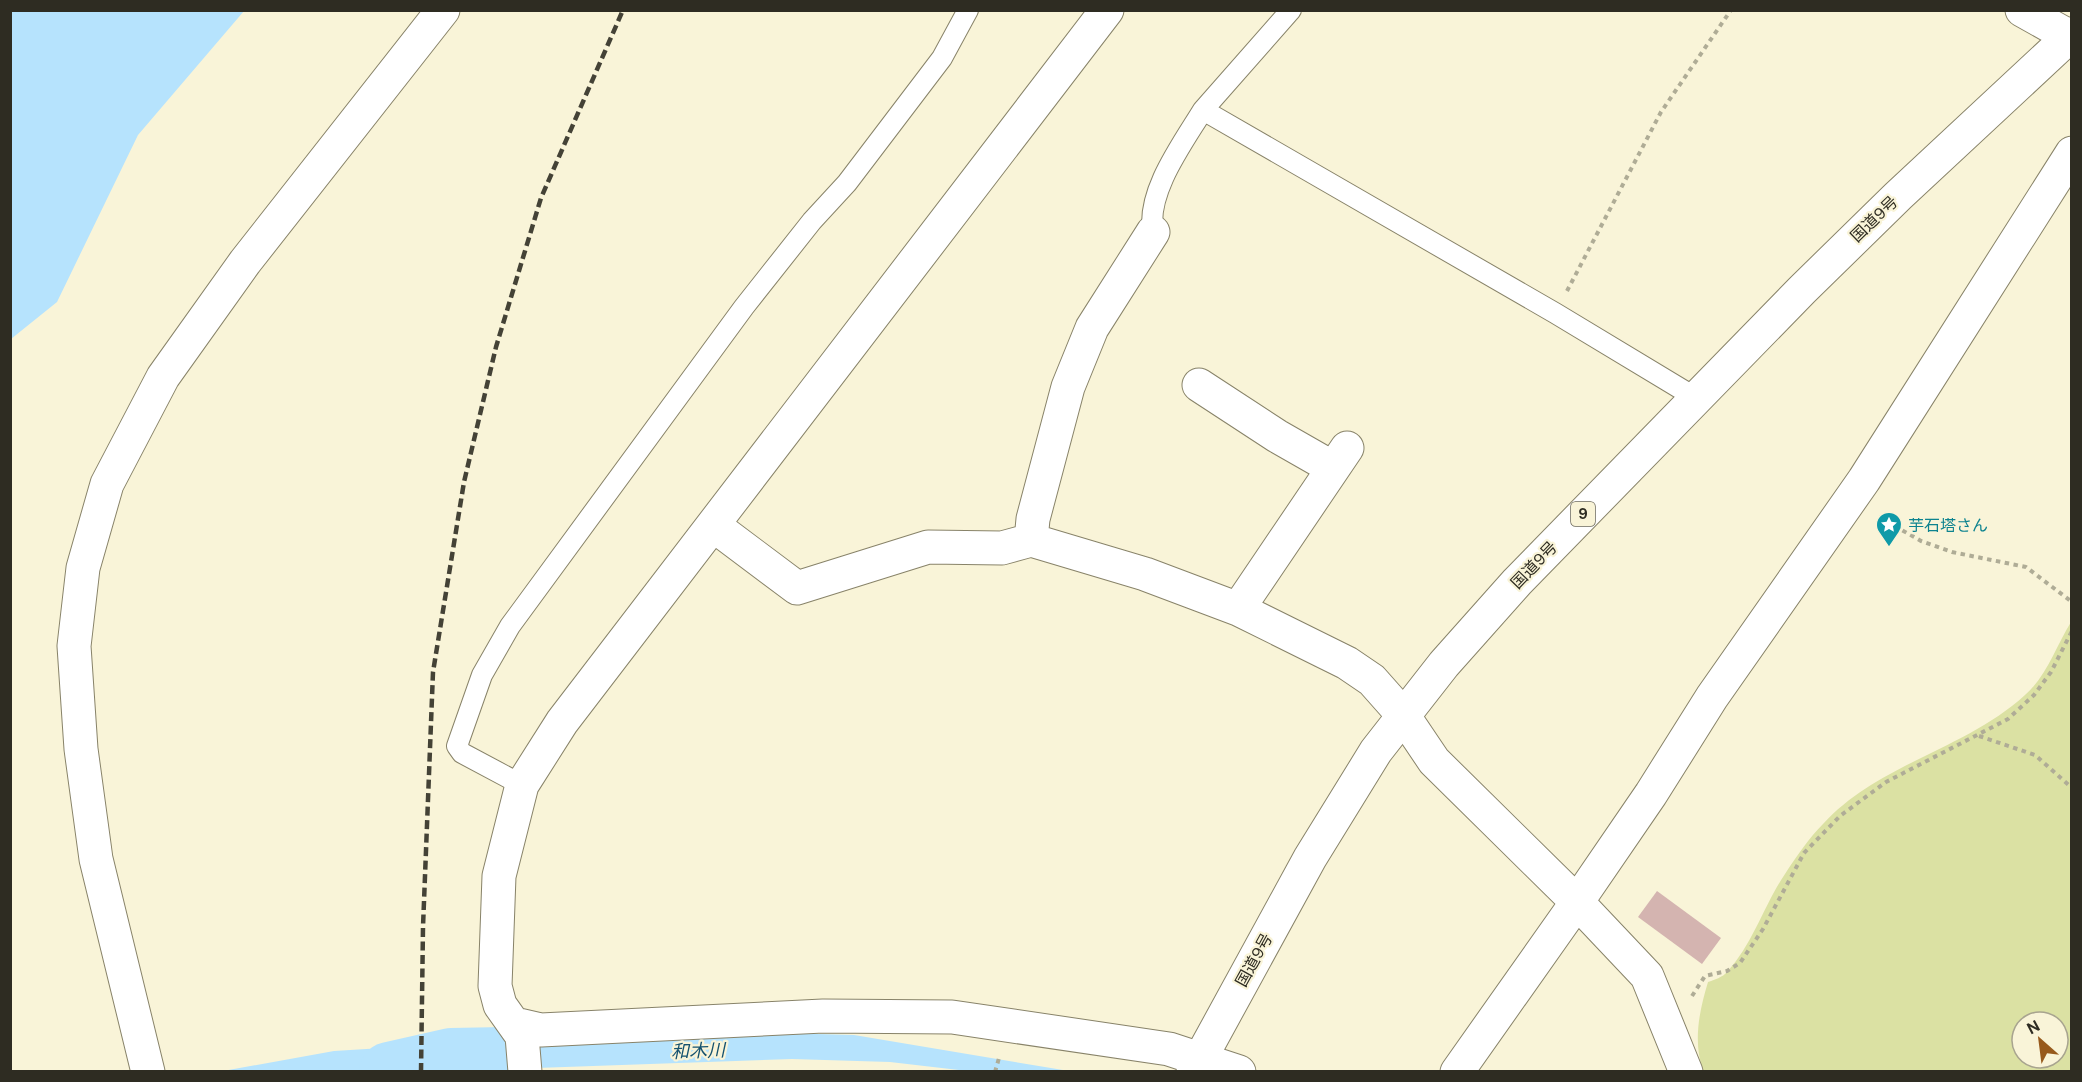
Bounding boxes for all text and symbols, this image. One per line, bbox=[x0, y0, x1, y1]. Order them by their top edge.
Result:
street label: 国道9号 bbox=[1846, 191, 1902, 247]
road number: 9 bbox=[1571, 502, 1595, 526]
place icon: 芋石塔さん bbox=[1874, 510, 1904, 548]
place label: 芋石塔さん bbox=[1908, 515, 1988, 536]
street label: 国道9号 bbox=[1506, 537, 1562, 593]
street label: 国道9号 bbox=[1231, 930, 1277, 990]
north arrow bbox=[2010, 1010, 2070, 1070]
text: N bbox=[2023, 1015, 2043, 1039]
water label: 和木川 bbox=[671, 1038, 727, 1064]

